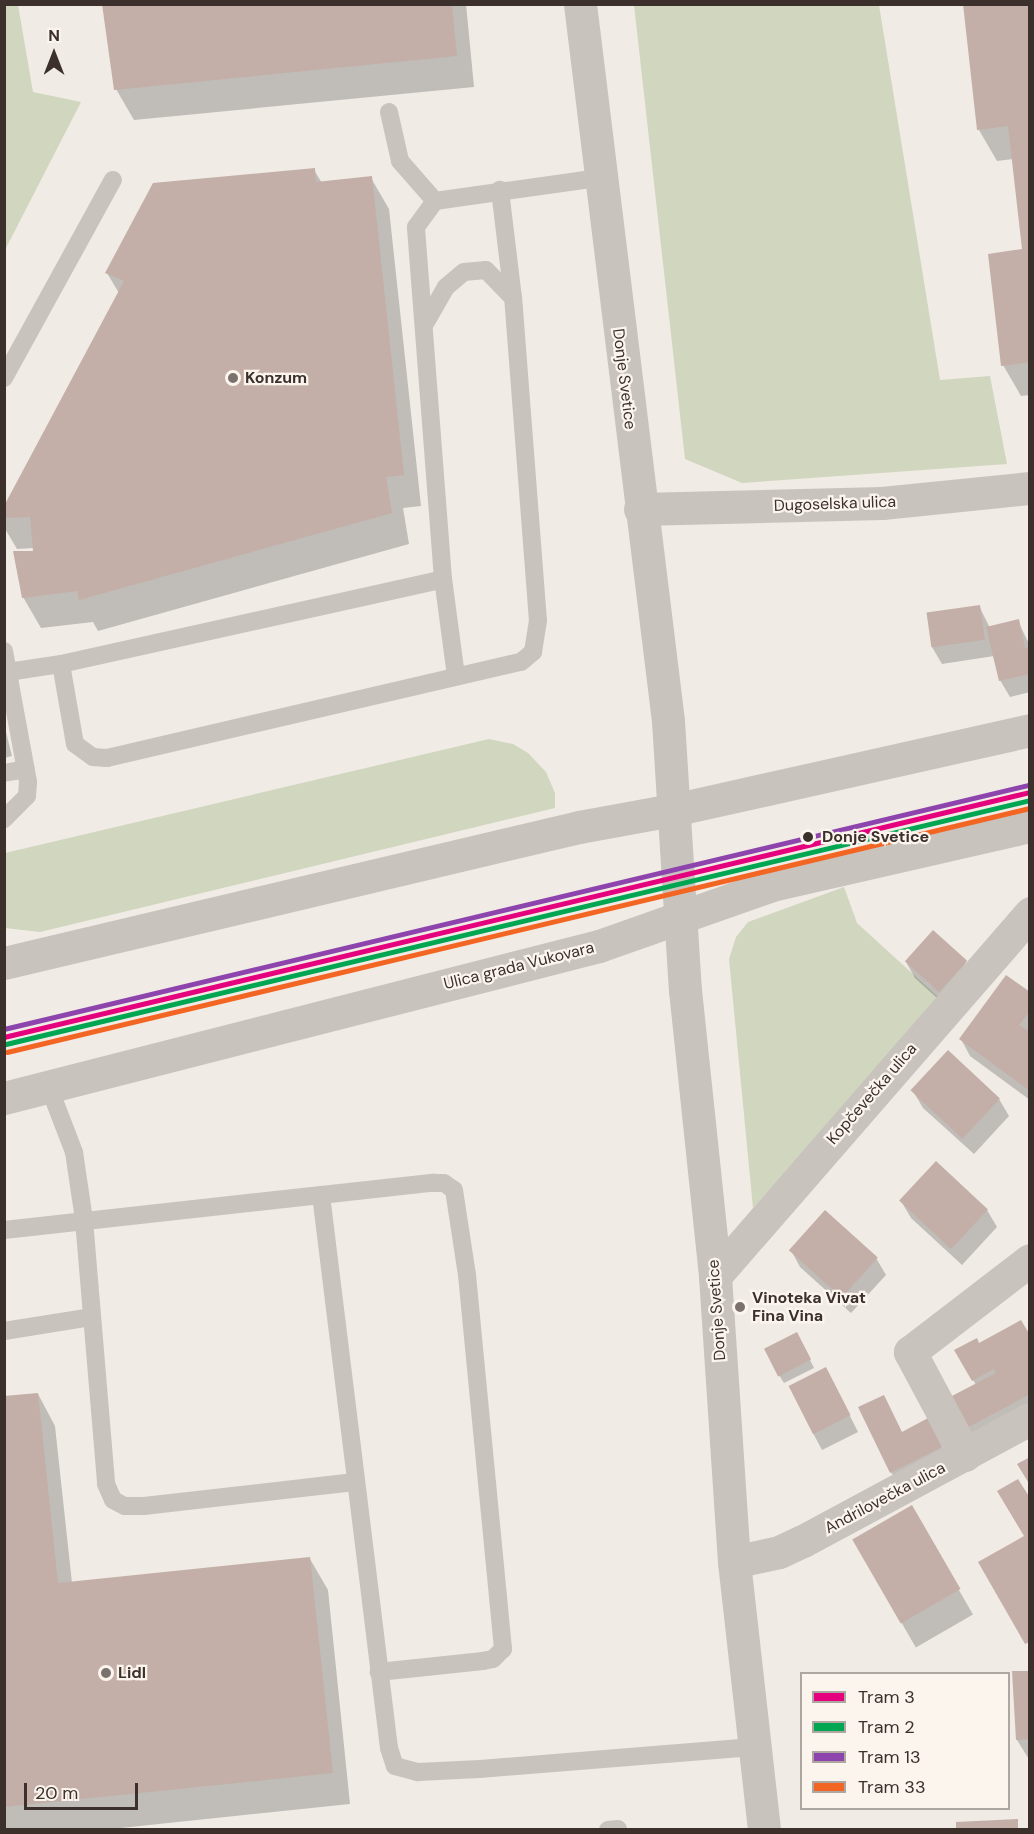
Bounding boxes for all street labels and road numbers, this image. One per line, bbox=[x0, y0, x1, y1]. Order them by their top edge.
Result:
street label: Donje Svetice bbox=[608, 328, 640, 430]
street label: Dugoselska ulica bbox=[774, 492, 896, 516]
street label: Ulica grada Vukovara bbox=[442, 938, 596, 994]
street label: Kopčevečka ulica bbox=[823, 1039, 921, 1149]
street label: Donje Svetice bbox=[704, 1259, 730, 1361]
street label: Andrilovečka ulica bbox=[821, 1458, 949, 1538]

